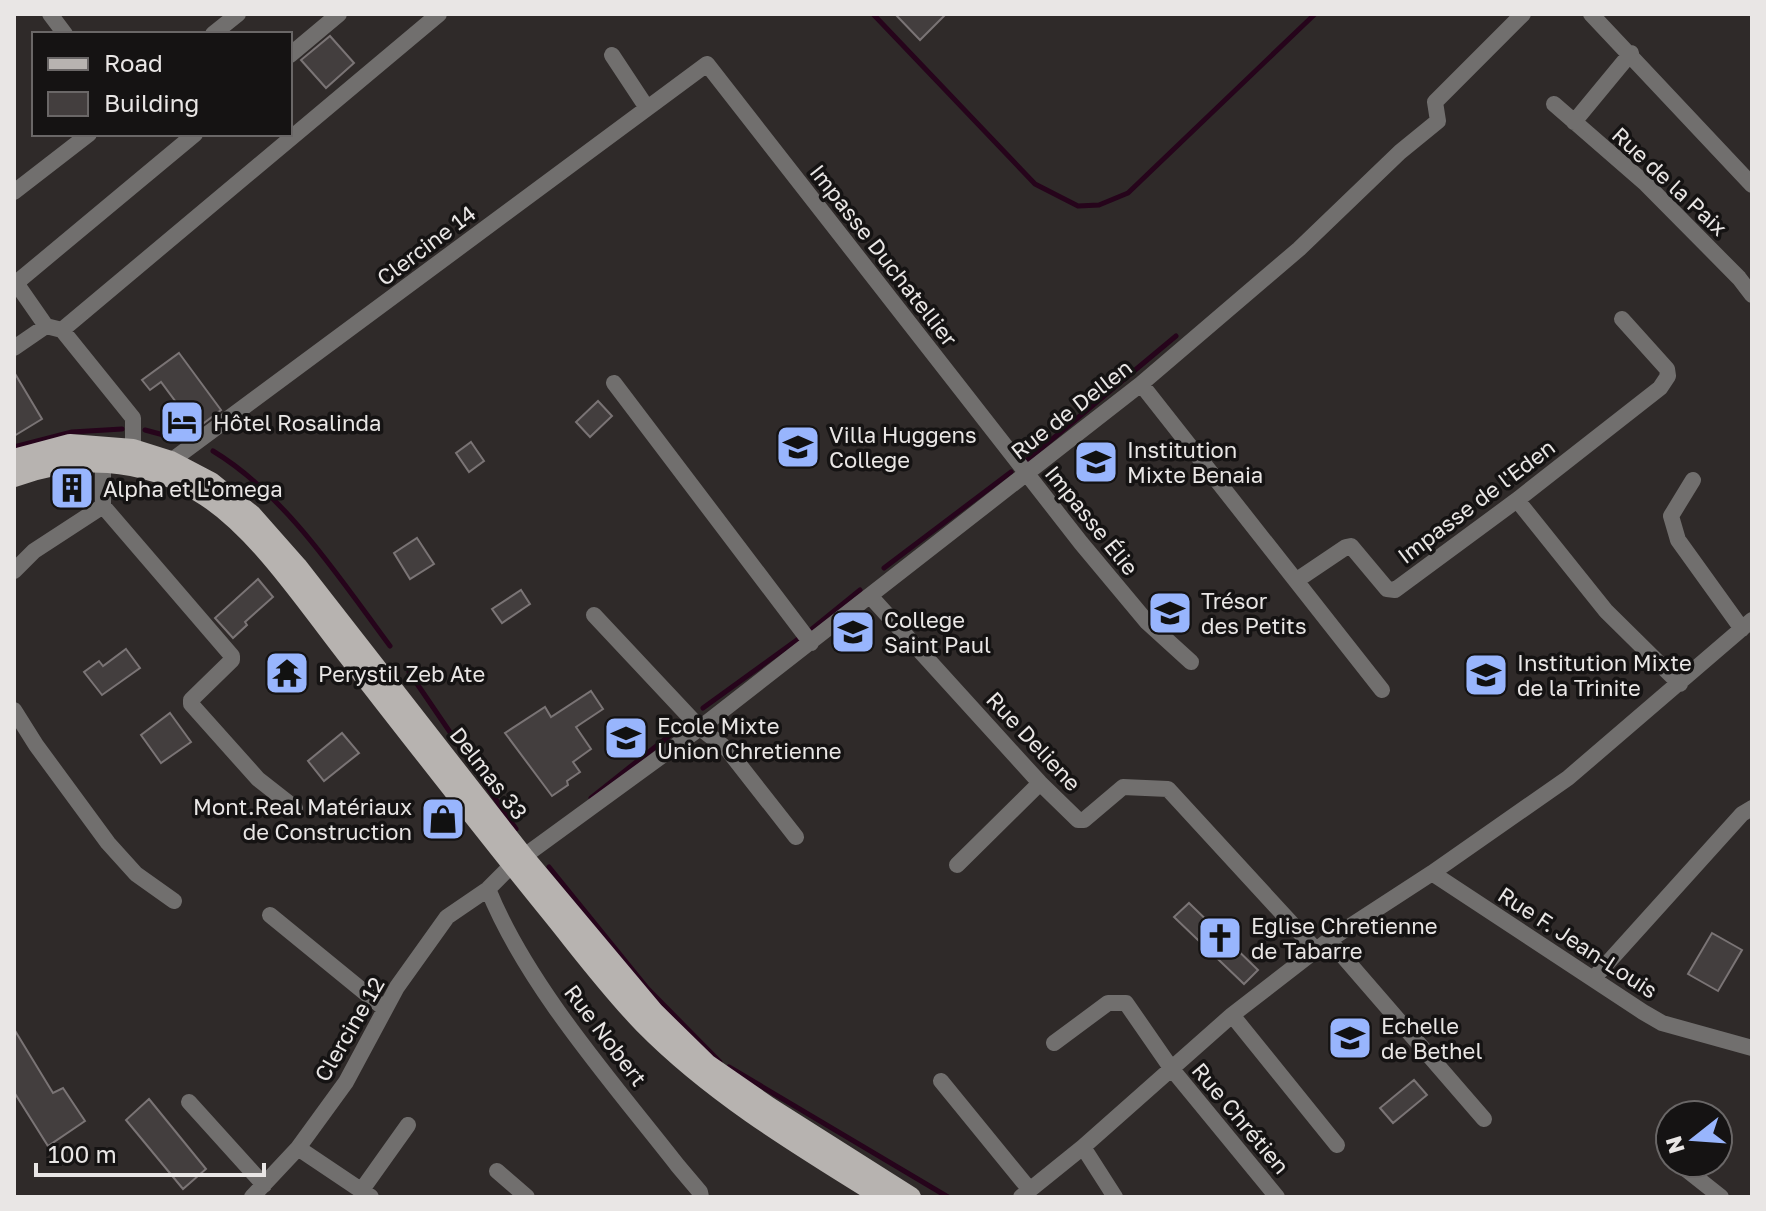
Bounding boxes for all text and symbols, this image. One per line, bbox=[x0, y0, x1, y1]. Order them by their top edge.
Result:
legend bbox=[32, 32, 292, 136]
text: Road bbox=[104, 48, 163, 77]
text: Building bbox=[104, 88, 199, 117]
street label: Rue de la Paix bbox=[1607, 121, 1733, 241]
street label: Impasse Duchatellier bbox=[805, 159, 964, 352]
street label: Clercine 14 bbox=[371, 199, 481, 291]
street label: Rue de Dellen bbox=[1005, 353, 1137, 465]
hotel icon: Hôtel Rosalinda bbox=[158, 398, 206, 446]
place label: Hôtel Rosalinda bbox=[213, 409, 381, 436]
place label: Villa Huggens College bbox=[829, 421, 977, 473]
school or university icon: Villa Huggens College bbox=[774, 423, 822, 471]
street label: Impasse de l'Eden bbox=[1392, 433, 1560, 569]
place label: Institution Mixte Benaia bbox=[1127, 436, 1263, 488]
school or university icon: Institution Mixte Benaia bbox=[1072, 438, 1120, 486]
street label: Impasse Élie bbox=[1040, 460, 1144, 580]
building icon: Alpha et L'omega bbox=[48, 464, 96, 512]
place label: Alpha et L'omega bbox=[103, 475, 283, 502]
place label: Trésor des Petits bbox=[1201, 587, 1307, 639]
school or university icon: Trésor des Petits bbox=[1146, 589, 1194, 637]
place label: College Saint Paul bbox=[884, 606, 991, 658]
school or university icon: College Saint Paul bbox=[829, 608, 877, 656]
temple icon: Perystil Zeb Ate bbox=[263, 649, 311, 697]
place label: Institution Mixte de la Trinite bbox=[1517, 649, 1692, 701]
school or university icon: Institution Mixte de la Trinite bbox=[1462, 651, 1510, 699]
place label: Perystil Zeb Ate bbox=[318, 660, 485, 687]
street label: Rue Deliene bbox=[981, 686, 1087, 796]
place label: Ecole Mixte Union Chretienne bbox=[657, 712, 842, 764]
school or university icon: Ecole Mixte Union Chretienne bbox=[602, 714, 650, 762]
street label: Delmas 33 bbox=[444, 721, 534, 825]
place label: Mont.Real Matériaux de Construction bbox=[193, 793, 412, 845]
shop icon: Mont.Real Matériaux de Construction bbox=[419, 795, 467, 843]
street label: Rue F. Jean-Louis bbox=[1493, 880, 1663, 1004]
place label: Eglise Chretienne de Tabarre bbox=[1251, 912, 1437, 964]
church icon: Eglise Chretienne de Tabarre bbox=[1196, 914, 1244, 962]
street label: Clercine 12 bbox=[308, 972, 390, 1086]
street label: Rue Nobert bbox=[559, 979, 653, 1091]
place label: Echelle de Bethel bbox=[1381, 1012, 1482, 1064]
school or university icon: Echelle de Bethel bbox=[1326, 1014, 1374, 1062]
street label: Rue Chrétien bbox=[1187, 1057, 1295, 1179]
north arrow bbox=[1654, 1099, 1734, 1179]
scale bar bbox=[36, 1127, 264, 1177]
text: N bbox=[1659, 1133, 1690, 1157]
text: 100 m bbox=[48, 1139, 117, 1168]

